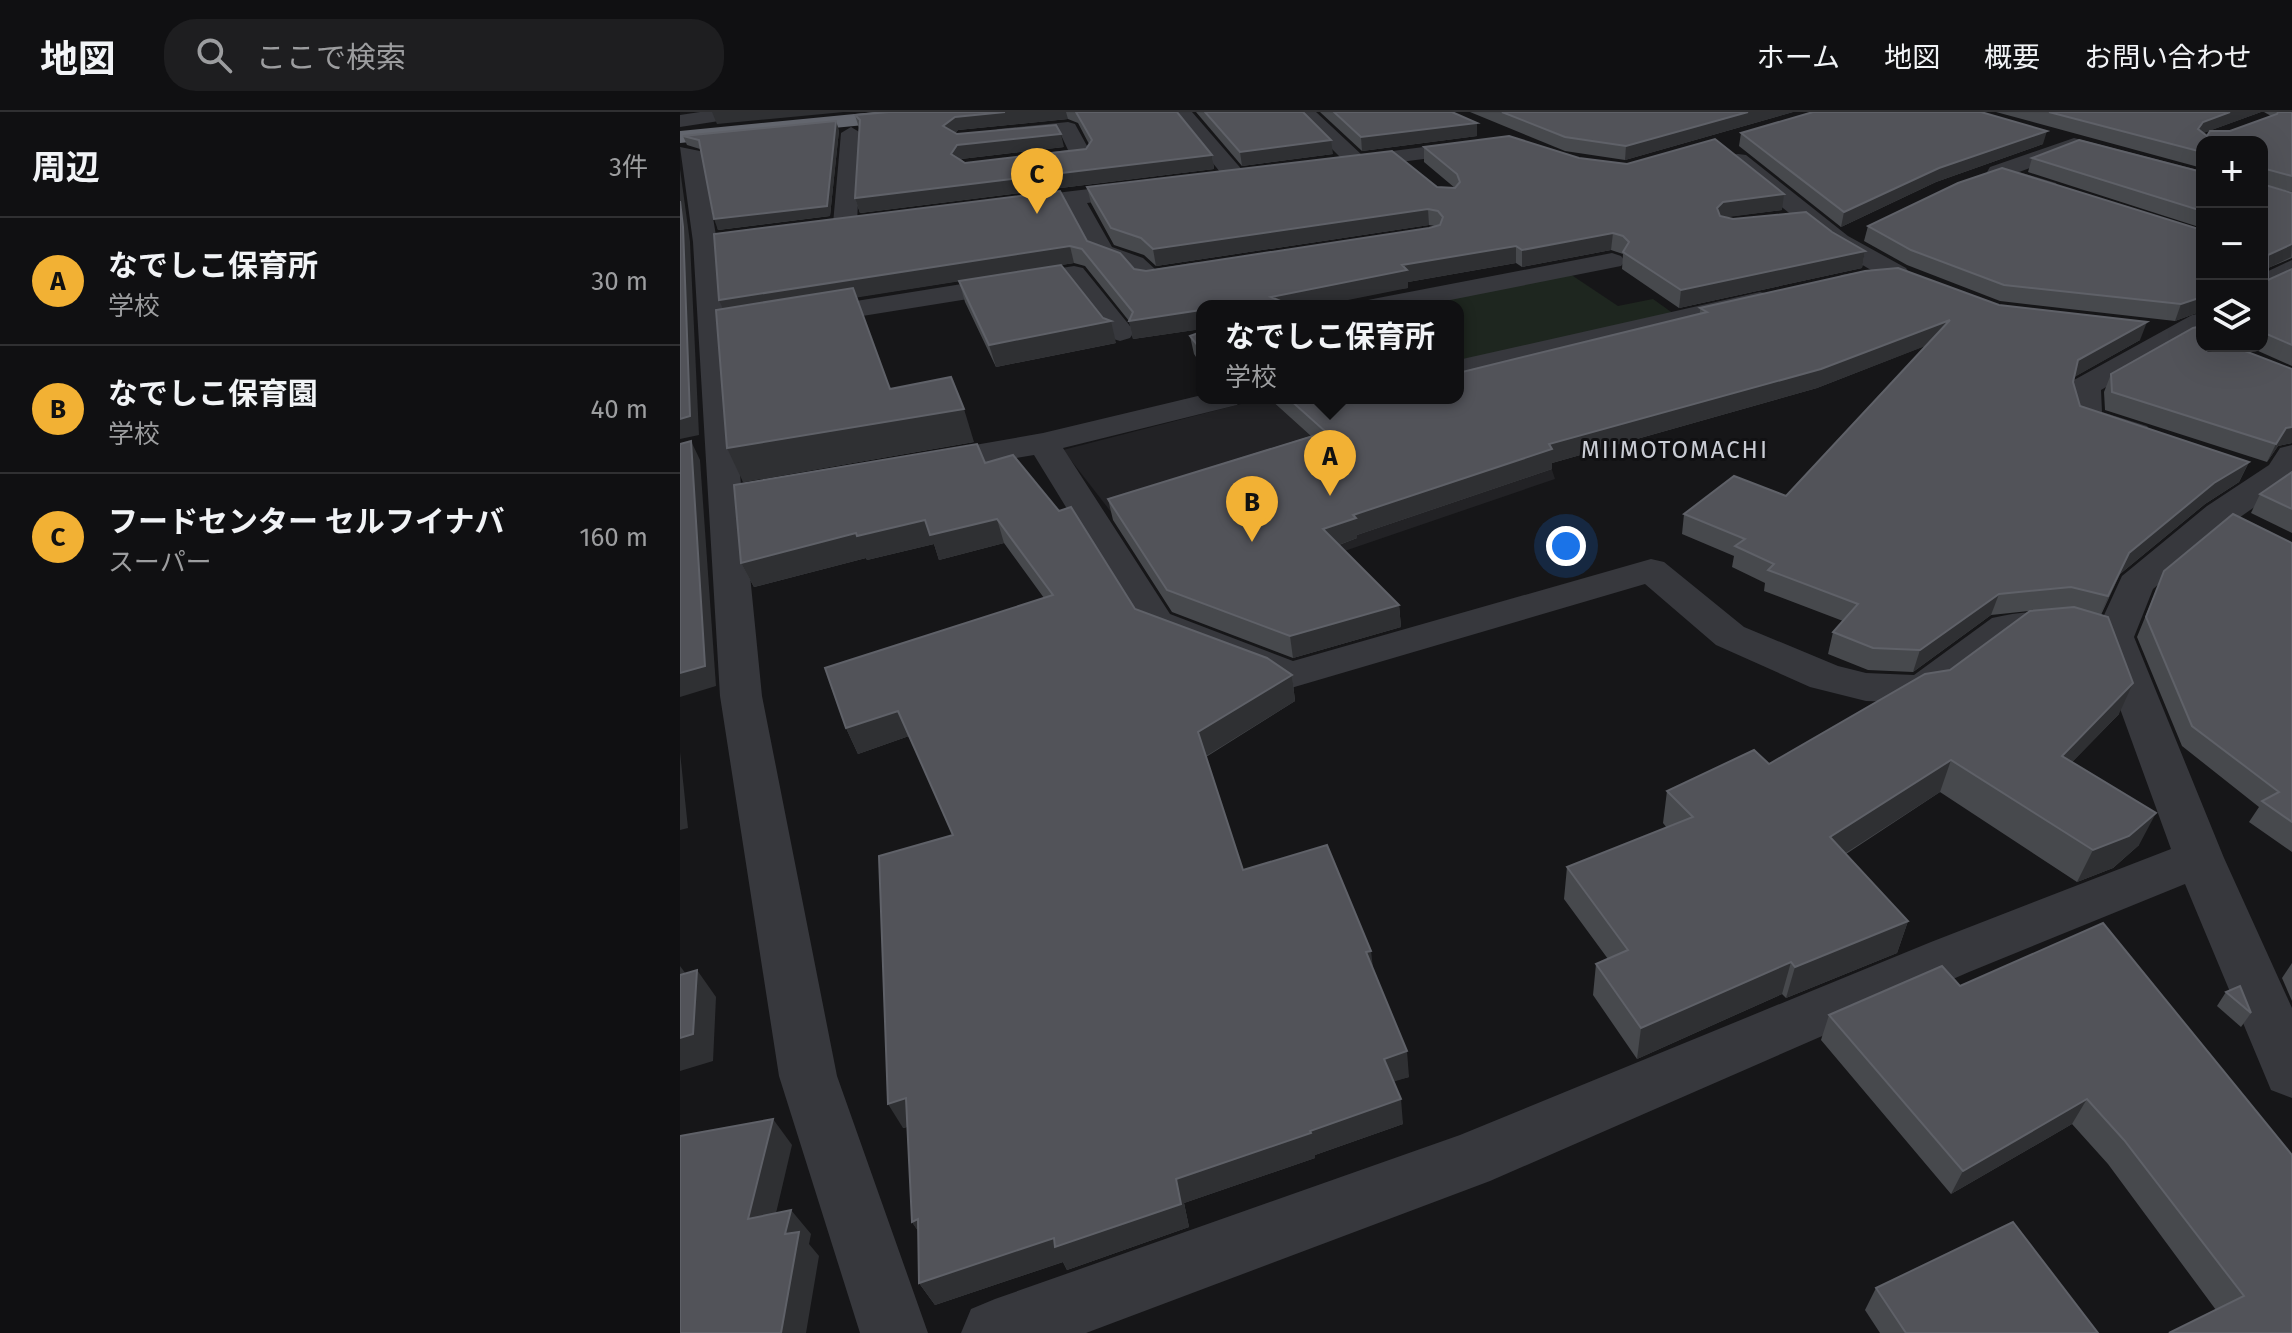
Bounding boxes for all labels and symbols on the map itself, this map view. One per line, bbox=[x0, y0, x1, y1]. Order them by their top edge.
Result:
pin: C bbox=[1011, 148, 1063, 214]
pin: A bbox=[1304, 430, 1356, 496]
district label: MIIMOTOMACHI bbox=[1581, 436, 1769, 464]
pin: B bbox=[1226, 476, 1278, 542]
your location bbox=[1546, 526, 1586, 566]

